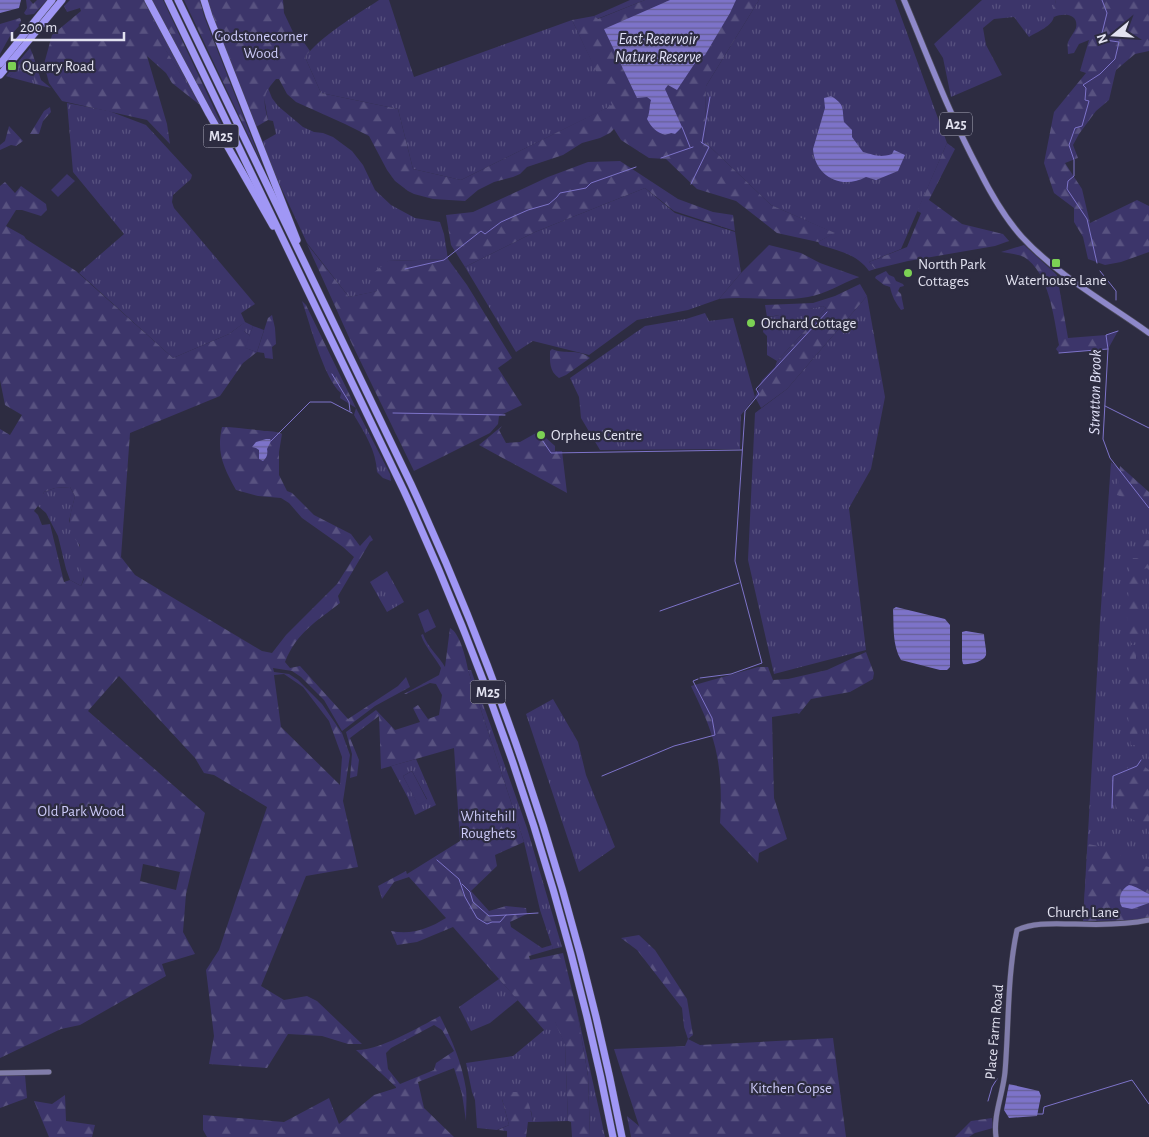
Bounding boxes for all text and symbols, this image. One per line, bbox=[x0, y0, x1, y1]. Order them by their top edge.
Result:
scale bar bbox=[12, 10, 125, 42]
north arrow bbox=[1089, 10, 1139, 60]
text: 200 m bbox=[20, 20, 57, 35]
park label: Godstonecorner Wood bbox=[214, 29, 308, 61]
water label: East Reservoir Nature Reserve bbox=[615, 31, 701, 65]
text: N bbox=[1094, 32, 1111, 46]
place label: Quarry Road bbox=[22, 59, 95, 74]
marker: Quarry Road bbox=[6, 60, 18, 72]
road number: A25 bbox=[940, 112, 972, 136]
road number: M25 bbox=[204, 124, 238, 148]
place label: Nortth Park Cottages bbox=[918, 257, 986, 289]
marker: Waterhouse Lane bbox=[1050, 257, 1062, 269]
marker: Nortth Park Cottages bbox=[902, 267, 914, 279]
place label: Waterhouse Lane bbox=[1005, 273, 1107, 288]
place label: Orchard Cottage bbox=[761, 316, 856, 331]
marker: Orchard Cottage bbox=[745, 317, 757, 329]
water label: Stratton Brook bbox=[1086, 349, 1104, 435]
place label: Orpheus Centre bbox=[551, 428, 642, 443]
marker: Orpheus Centre bbox=[535, 429, 547, 441]
road number: M25 bbox=[470, 680, 506, 704]
park label: Old Park Wood bbox=[37, 804, 125, 819]
park label: Whitehill Roughets bbox=[460, 809, 516, 841]
street label: Church Lane bbox=[1047, 905, 1119, 920]
street label: Place Farm Road bbox=[983, 984, 1006, 1080]
park label: Kitchen Copse bbox=[750, 1081, 832, 1096]

